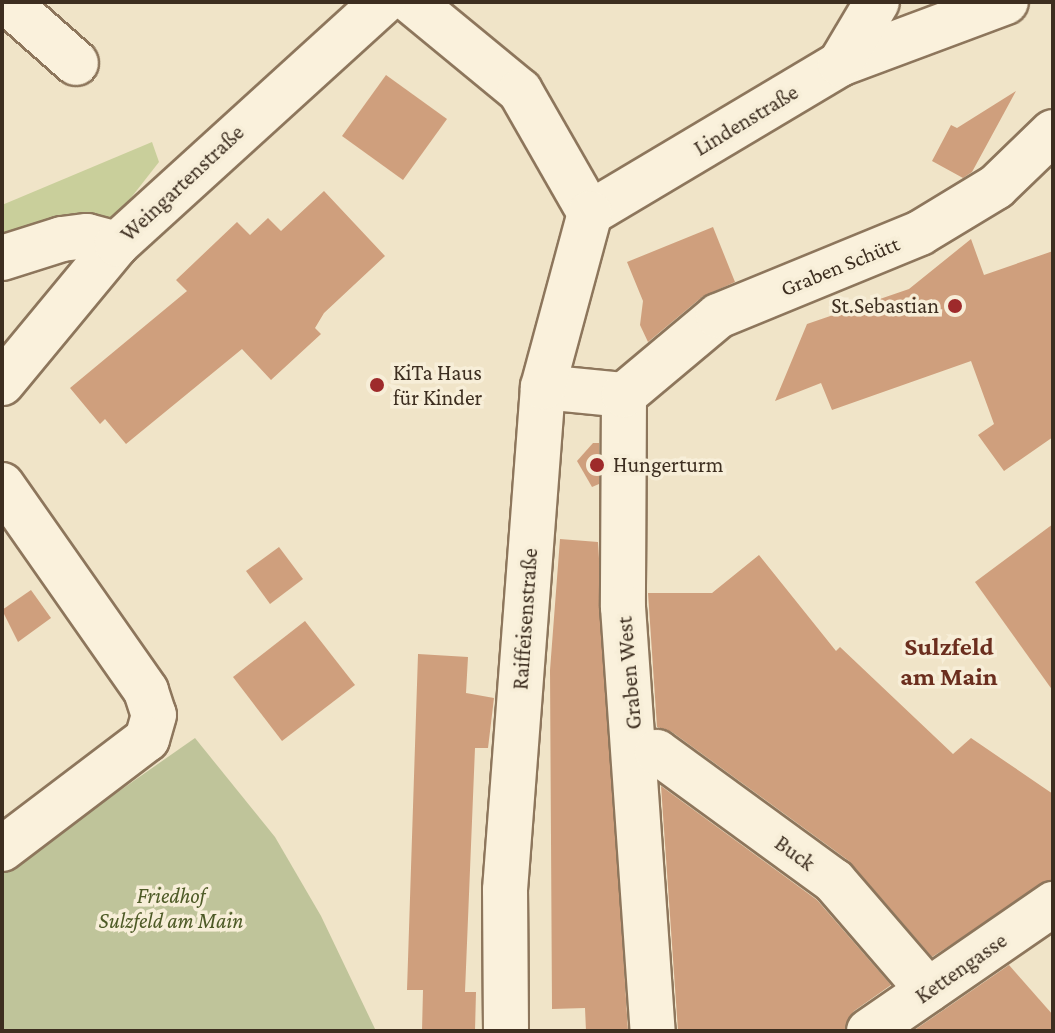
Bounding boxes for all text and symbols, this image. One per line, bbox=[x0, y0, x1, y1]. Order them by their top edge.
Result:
street label: Lindenstraße bbox=[689, 79, 803, 161]
street label: Weingartenstraße bbox=[115, 119, 249, 247]
street label: Graben Schütt bbox=[777, 230, 903, 302]
place label: St.Sebastian bbox=[831, 293, 939, 319]
marker: St.Sebastian bbox=[946, 297, 964, 315]
place label: KiTa Haus für Kinder bbox=[393, 359, 482, 410]
marker: KiTa Haus für Kinder bbox=[368, 376, 386, 394]
place label: Hungerturm bbox=[613, 452, 723, 478]
marker: Hungerturm bbox=[588, 456, 606, 474]
street label: Raiffeisenstraße bbox=[507, 547, 543, 691]
street label: Graben West bbox=[611, 615, 647, 731]
district label: Sulzfeld am Main bbox=[900, 631, 998, 692]
street label: Buck bbox=[770, 830, 820, 876]
park label: Friedhof Sulzfeld am Main bbox=[99, 882, 243, 934]
street label: Kettengasse bbox=[910, 927, 1012, 1009]

